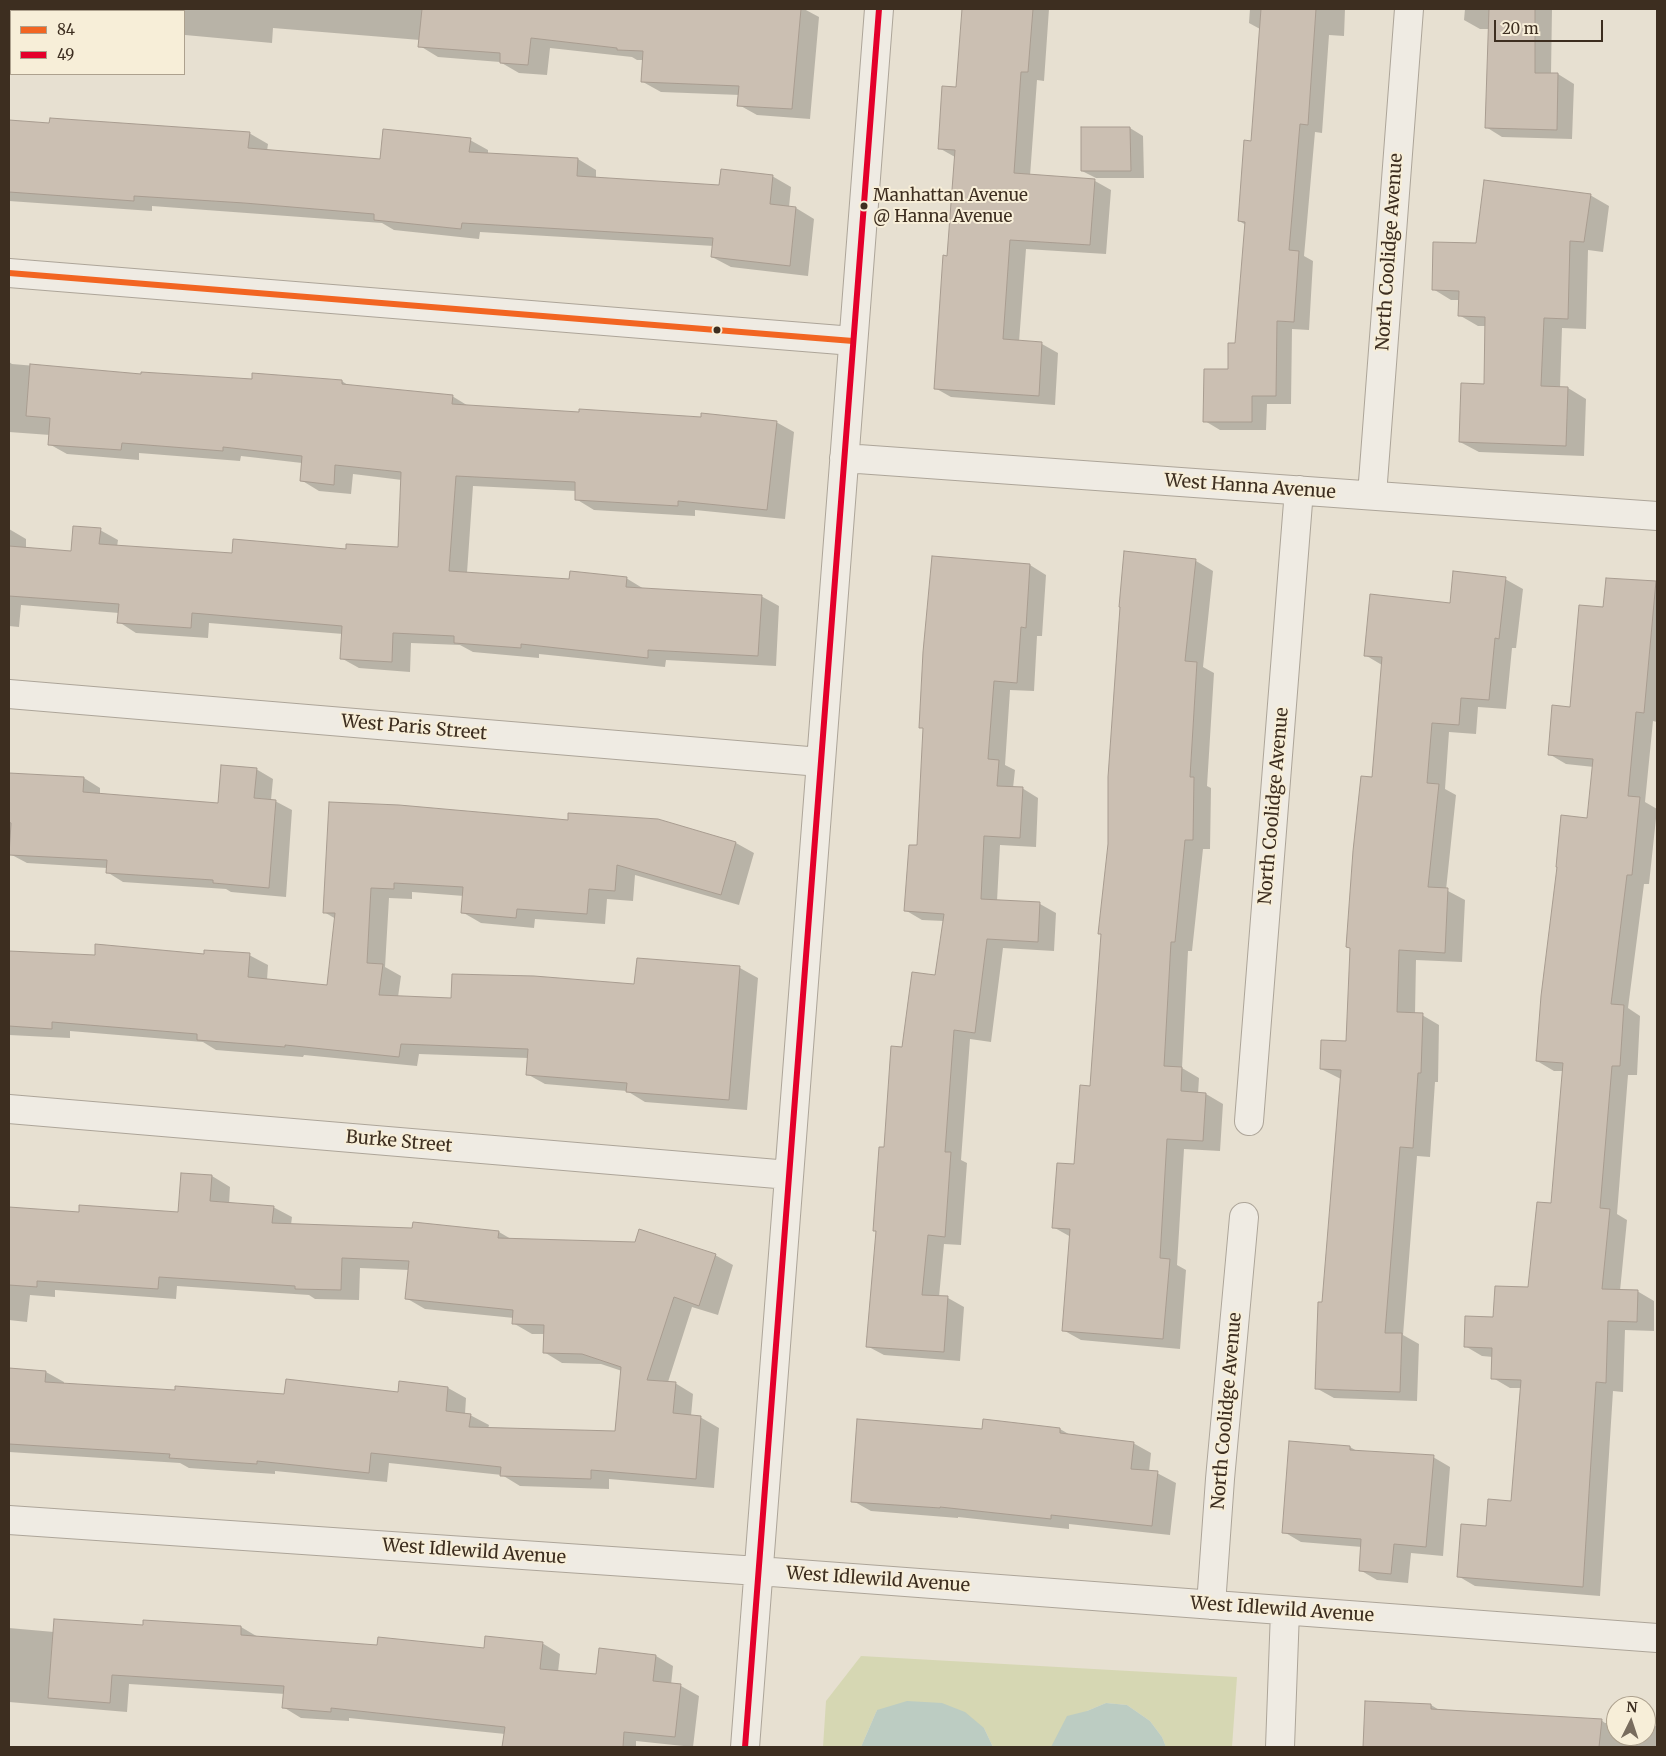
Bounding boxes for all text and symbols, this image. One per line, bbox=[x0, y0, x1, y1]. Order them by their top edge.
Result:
legend bbox=[10, 10, 185, 75]
scale bar bbox=[1496, 10, 1605, 42]
text: 20 m bbox=[1502, 19, 1539, 38]
text: 84 bbox=[57, 20, 75, 39]
text: 49 bbox=[57, 45, 74, 64]
street label: North Coolidge Avenue bbox=[1372, 152, 1408, 352]
place label: Manhattan Avenue @ Hanna Avenue bbox=[873, 186, 1028, 226]
marker: Manhattan Avenue @ Hanna Avenue bbox=[859, 201, 869, 211]
unlabelled marker bbox=[712, 325, 722, 335]
street label: West Hanna Avenue bbox=[1164, 470, 1336, 504]
street label: North Coolidge Avenue bbox=[1255, 706, 1293, 906]
street label: West Paris Street bbox=[340, 711, 488, 745]
street label: Burke Street bbox=[345, 1127, 453, 1157]
street label: North Coolidge Avenue bbox=[1208, 1311, 1246, 1511]
street label: West Idlewild Avenue bbox=[381, 1535, 567, 1569]
street label: West Idlewild Avenue bbox=[785, 1563, 971, 1597]
street label: West Idlewild Avenue bbox=[1189, 1593, 1375, 1627]
north arrow bbox=[1606, 1696, 1656, 1746]
text: N bbox=[1626, 1698, 1638, 1716]

